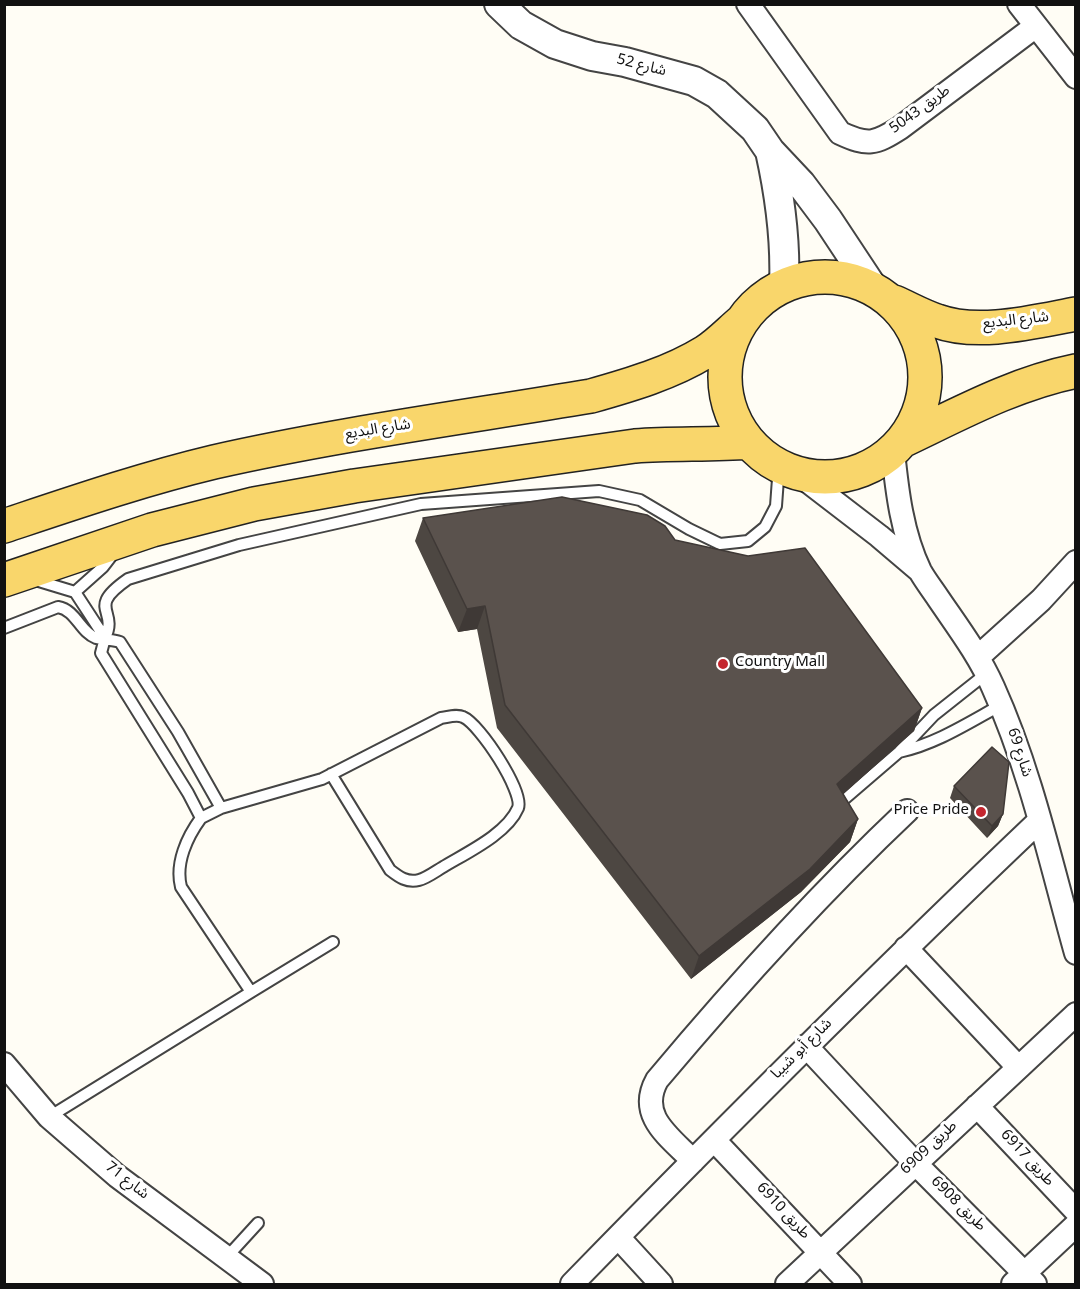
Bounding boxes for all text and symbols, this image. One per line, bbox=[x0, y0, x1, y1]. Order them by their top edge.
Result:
street label: شارع 52 bbox=[614, 52, 668, 82]
street label: طريق 5043 bbox=[887, 83, 955, 139]
street label: شارع البديع bbox=[982, 310, 1050, 334]
street label: شارع البديع bbox=[344, 417, 412, 445]
place label: Country Mall bbox=[735, 655, 825, 673]
marker: Country Mall bbox=[716, 657, 730, 671]
street label: شارع 69 bbox=[1002, 726, 1034, 780]
place label: Price Pride bbox=[893, 803, 969, 821]
marker: Price Pride bbox=[974, 805, 988, 819]
street label: شارع أبو شيبا bbox=[769, 1016, 837, 1084]
street label: طريق 6909 bbox=[898, 1118, 962, 1180]
street label: طريق 6917 bbox=[995, 1127, 1057, 1191]
street label: شارع 71 bbox=[101, 1159, 151, 1205]
street label: طريق 6908 bbox=[926, 1174, 988, 1236]
street label: طريق 6910 bbox=[751, 1180, 813, 1244]

